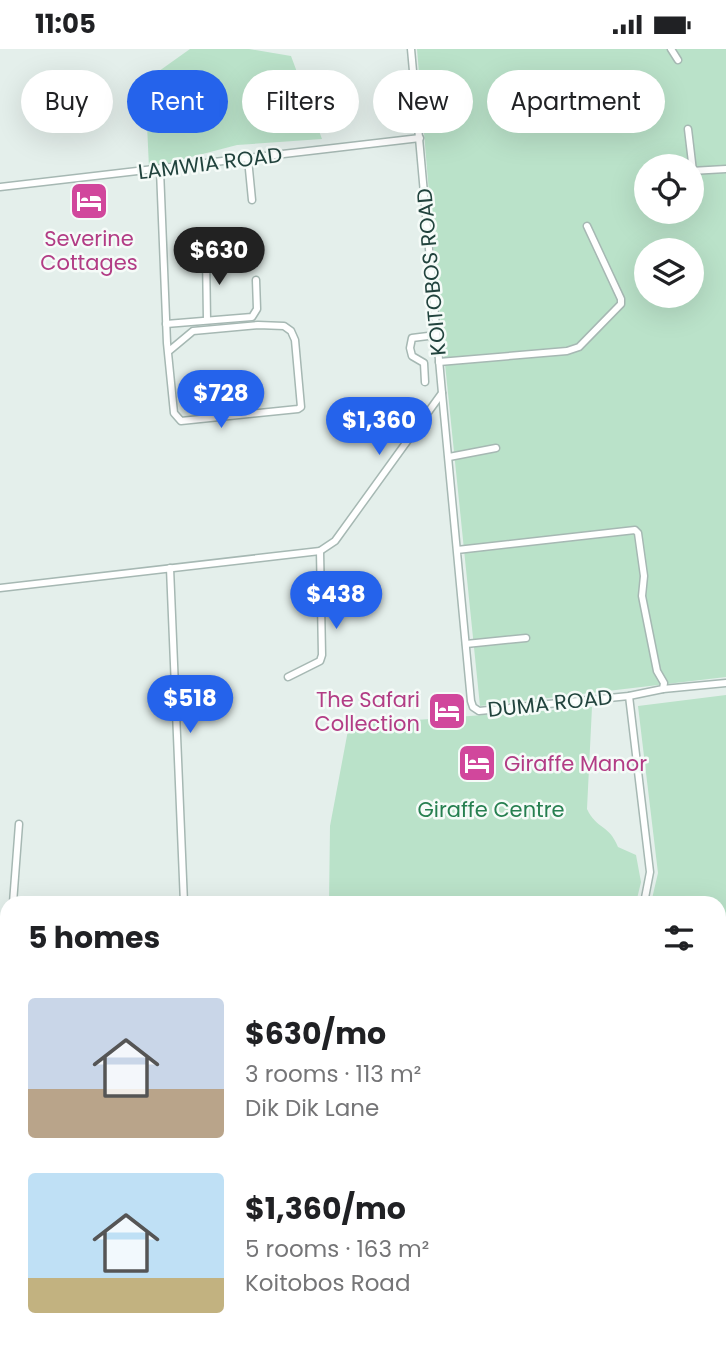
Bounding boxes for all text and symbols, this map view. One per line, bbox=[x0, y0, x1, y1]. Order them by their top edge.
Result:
text: 11:05 bbox=[35, 6, 96, 42]
chip: Buy bbox=[21, 70, 113, 133]
chip: Rent bbox=[127, 70, 228, 133]
chip: Filters bbox=[242, 70, 359, 133]
chip: New bbox=[373, 70, 473, 133]
chip: Apartment bbox=[487, 70, 665, 133]
street label: LAMWIA ROAD bbox=[136, 140, 284, 186]
map controls bbox=[634, 154, 704, 308]
button: locate bbox=[634, 154, 704, 224]
hotel icon: Severine Cottages bbox=[68, 180, 110, 222]
street label: KOITOBOS ROAD bbox=[409, 187, 453, 357]
place label: Severine Cottages bbox=[40, 224, 138, 277]
pin: $630 bbox=[178, 227, 260, 287]
text: $630 bbox=[190, 234, 248, 266]
button: layers bbox=[634, 238, 704, 308]
pin: $728 bbox=[180, 371, 262, 430]
text: $728 bbox=[193, 377, 249, 409]
pin: $1,360 bbox=[322, 397, 436, 457]
text: $1,360 bbox=[342, 404, 416, 436]
pin: $438 bbox=[295, 571, 377, 631]
text: $438 bbox=[306, 578, 366, 610]
pin: $518 bbox=[149, 675, 231, 735]
text: $518 bbox=[163, 682, 217, 714]
street label: DUMA ROAD bbox=[486, 682, 614, 724]
place label: The Safari Collection bbox=[315, 685, 420, 738]
hotel icon: The Safari Collection bbox=[426, 690, 468, 732]
hotel icon: Giraffe Manor bbox=[456, 742, 498, 784]
place label: Giraffe Manor bbox=[504, 749, 647, 778]
park label: Giraffe Centre bbox=[417, 795, 565, 824]
text: 5 homes bbox=[28, 916, 160, 959]
icon: filters bbox=[660, 919, 698, 957]
text: $630/mo bbox=[245, 1012, 386, 1055]
icon: home bbox=[84, 1026, 168, 1110]
text: 3 rooms · 113 m² bbox=[245, 1058, 421, 1090]
text: Dik Dik Lane bbox=[245, 1092, 379, 1124]
text: $1,360/mo bbox=[245, 1187, 406, 1230]
icon: home bbox=[84, 1201, 168, 1285]
text: 5 rooms · 163 m² bbox=[245, 1233, 429, 1265]
text: Koitobos Road bbox=[245, 1267, 410, 1299]

